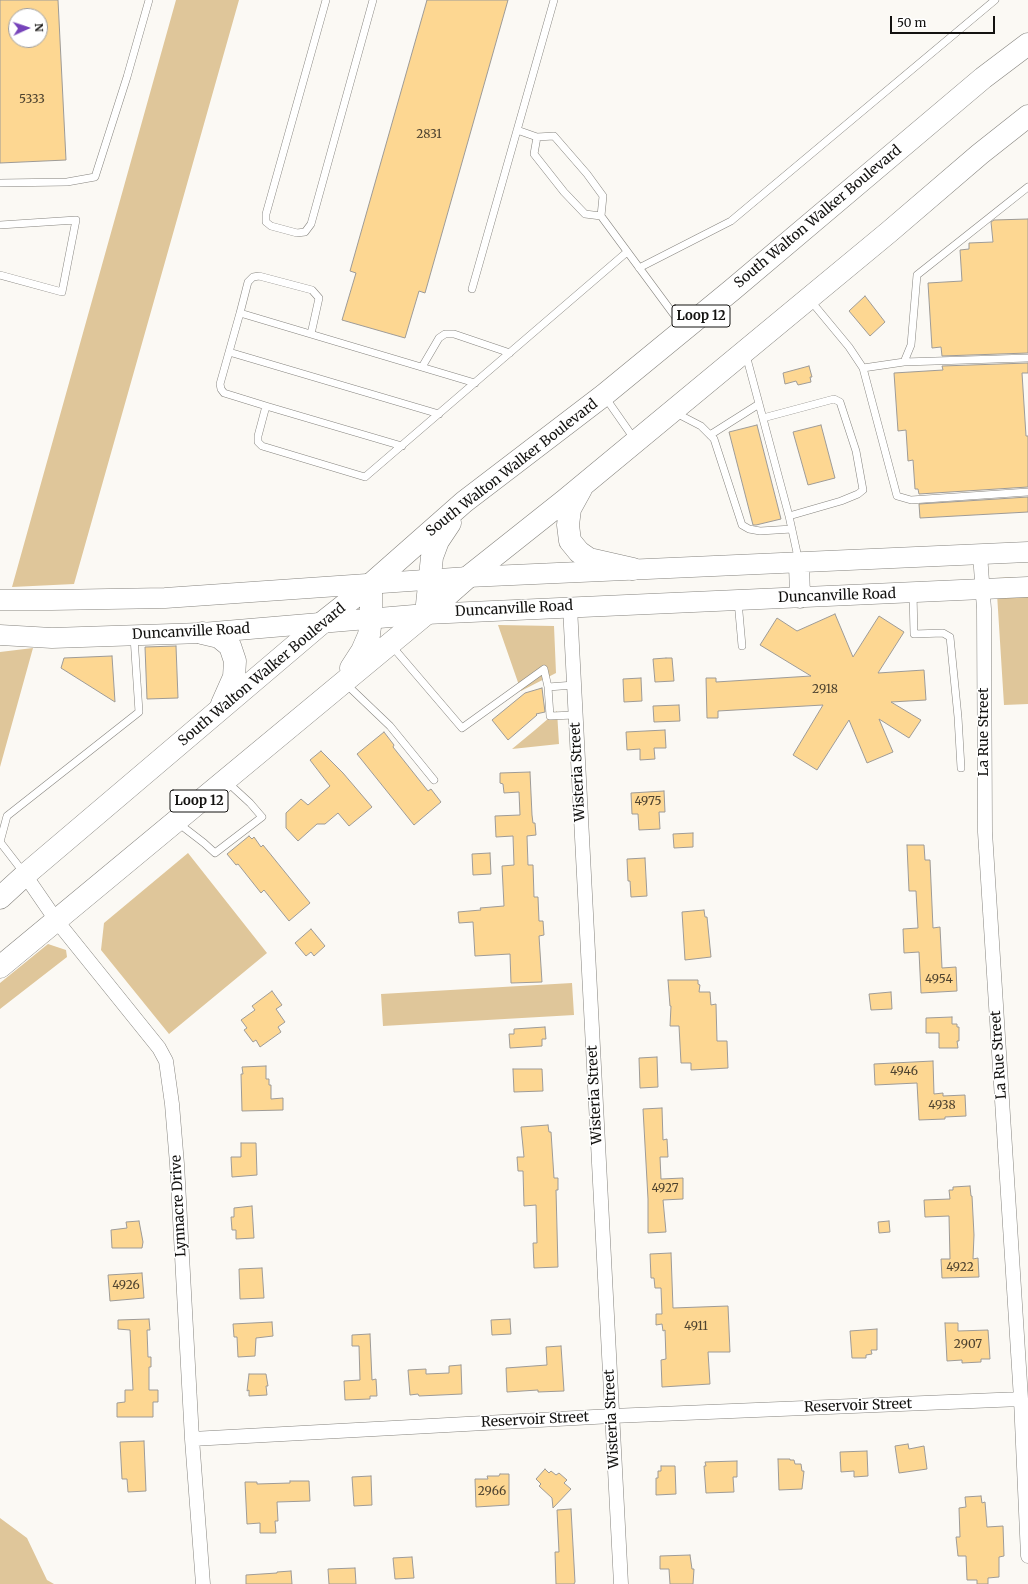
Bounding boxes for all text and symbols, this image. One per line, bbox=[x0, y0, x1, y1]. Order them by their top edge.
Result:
north arrow bbox=[8, 8, 48, 48]
scale bar bbox=[892, 8, 997, 34]
text: 50 m bbox=[897, 15, 926, 30]
text: N bbox=[32, 23, 46, 32]
house number: 5333 bbox=[19, 93, 45, 107]
house number: 2831 bbox=[416, 128, 442, 142]
street label: South Walton Walker Boulevard bbox=[731, 142, 905, 292]
road number: Loop 12 bbox=[672, 305, 730, 327]
street label: South Walton Walker Boulevard bbox=[423, 396, 601, 540]
street label: Duncanville Road bbox=[778, 586, 896, 606]
street label: Duncanville Road bbox=[455, 598, 573, 620]
street label: South Walton Walker Boulevard bbox=[175, 600, 349, 750]
street label: Duncanville Road bbox=[132, 621, 250, 643]
house number: 2918 bbox=[812, 683, 838, 697]
street label: La Rue Street bbox=[976, 688, 992, 776]
street label: Wisteria Street bbox=[567, 722, 589, 822]
road number: Loop 12 bbox=[170, 790, 228, 812]
house number: 4975 bbox=[634, 795, 662, 809]
house number: 4954 bbox=[925, 973, 953, 987]
street label: La Rue Street bbox=[988, 1010, 1010, 1100]
street label: Wisteria Street bbox=[584, 1045, 606, 1145]
house number: 4946 bbox=[890, 1065, 918, 1079]
house number: 4938 bbox=[928, 1099, 956, 1113]
street label: Lynnacre Drive bbox=[168, 1155, 190, 1257]
house number: 4927 bbox=[651, 1182, 679, 1196]
house number: 4922 bbox=[946, 1261, 974, 1275]
house number: 4926 bbox=[112, 1279, 140, 1293]
house number: 4911 bbox=[684, 1320, 708, 1334]
house number: 2907 bbox=[954, 1338, 982, 1352]
street label: Wisteria Street bbox=[601, 1369, 623, 1469]
street label: Reservoir Street bbox=[804, 1396, 912, 1416]
street label: Reservoir Street bbox=[481, 1409, 589, 1431]
house number: 2966 bbox=[478, 1485, 506, 1499]

